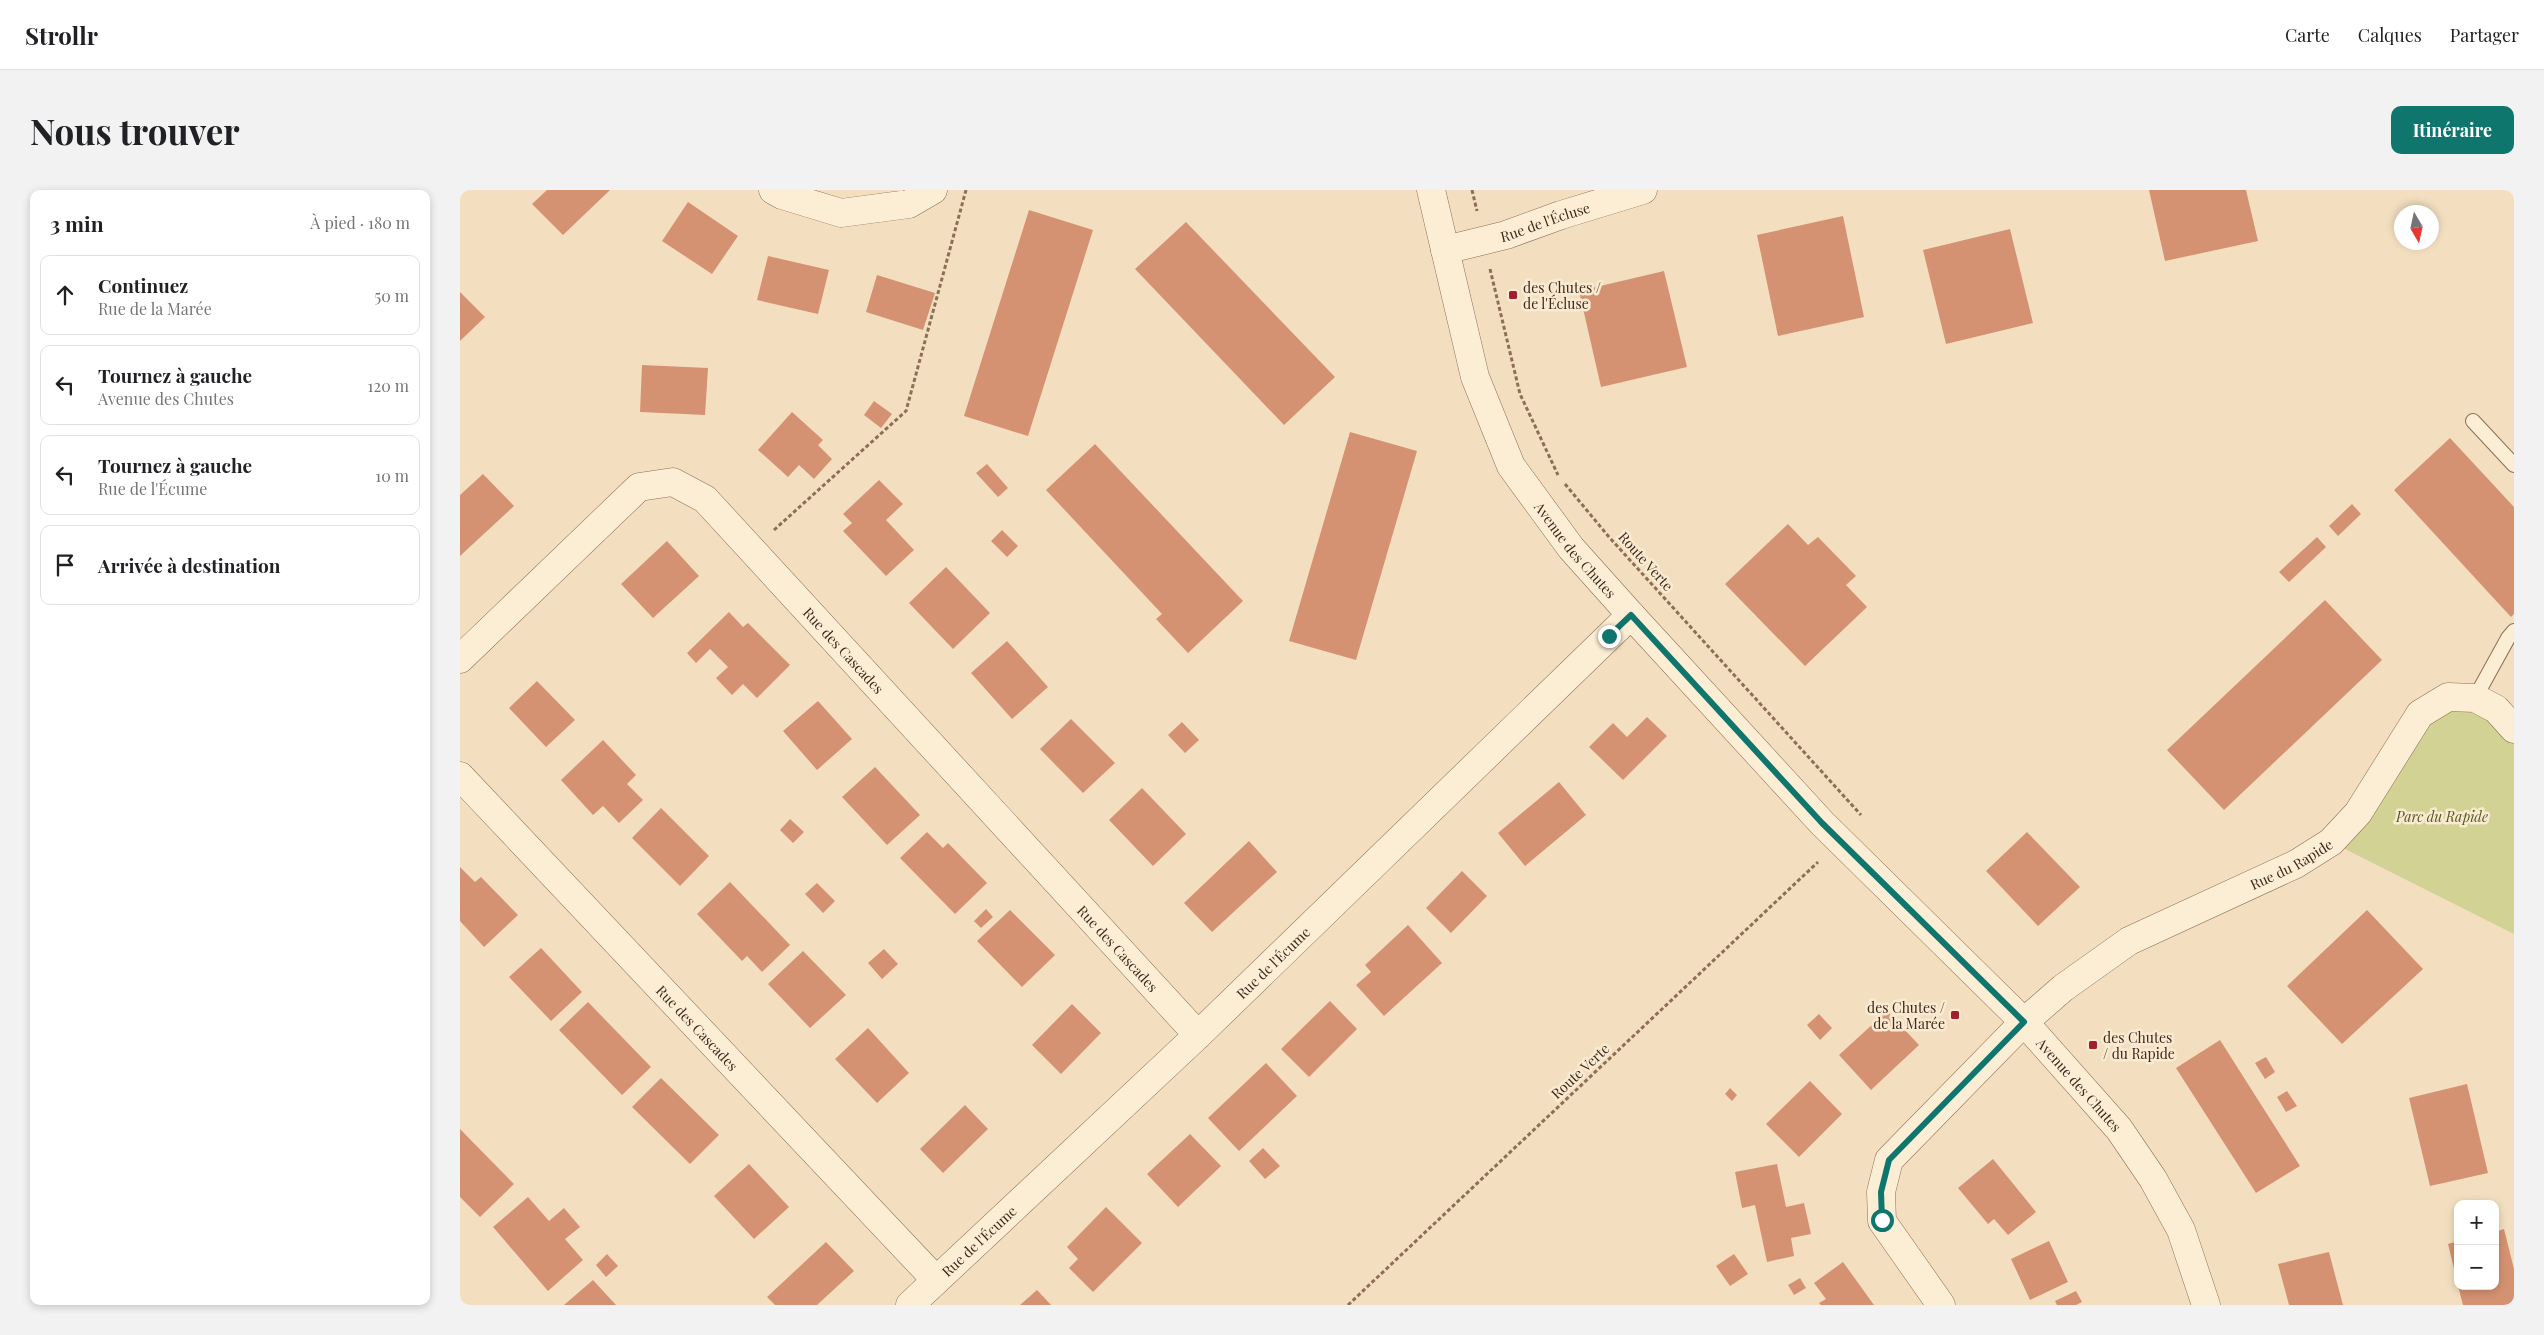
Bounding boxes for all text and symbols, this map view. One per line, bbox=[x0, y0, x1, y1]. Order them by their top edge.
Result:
text: Strollr bbox=[25, 19, 98, 51]
text: Carte bbox=[2285, 23, 2330, 47]
text: Calques bbox=[2358, 23, 2422, 47]
text: Partager bbox=[2450, 23, 2519, 47]
button: Itinéraire bbox=[2391, 106, 2514, 154]
text: Nous trouver bbox=[30, 107, 240, 154]
street label: Rue de l'Écluse bbox=[1498, 197, 1592, 246]
north arrow bbox=[2394, 205, 2439, 250]
text: 3 min bbox=[50, 209, 104, 237]
text: À pied · 180 m bbox=[310, 212, 410, 233]
text: Continuez bbox=[98, 272, 188, 298]
place label: des Chutes / de l'Écluse bbox=[1523, 278, 1601, 313]
icon: ahead bbox=[51, 281, 79, 309]
text: 50 m bbox=[375, 285, 409, 306]
marker: des Chutes / de l'Écluse bbox=[1507, 289, 1519, 301]
text: Rue de la Marée bbox=[98, 298, 212, 319]
text: Tournez à gauche bbox=[98, 362, 252, 388]
icon: left bbox=[51, 371, 79, 399]
text: 120 m bbox=[368, 375, 409, 396]
text: Avenue des Chutes bbox=[98, 388, 234, 409]
text: Tournez à gauche bbox=[98, 452, 252, 478]
icon: left bbox=[51, 461, 79, 489]
text: 10 m bbox=[375, 465, 409, 486]
text: Rue de l'Écume bbox=[98, 478, 207, 499]
street label: Avenue des Chutes bbox=[1530, 497, 1621, 602]
street label: Route Verte bbox=[1614, 527, 1678, 595]
icon: arrive bbox=[51, 551, 79, 579]
text: Arrivée à destination bbox=[98, 552, 280, 578]
street label: Rue des Cascades bbox=[799, 603, 888, 697]
route end bbox=[1598, 625, 1621, 648]
park label: Parc du Rapide bbox=[2395, 807, 2488, 826]
street label: Rue du Rapide bbox=[2247, 834, 2336, 894]
street label: Rue des Cascades bbox=[1073, 901, 1163, 995]
street label: Rue de l'Écume bbox=[1232, 922, 1314, 1003]
street label: Rue des Cascades bbox=[653, 981, 743, 1074]
place label: des Chutes / de la Marée bbox=[1867, 998, 1945, 1033]
marker: des Chutes / de la Marée bbox=[1949, 1009, 1961, 1021]
place label: des Chutes / du Rapide bbox=[2103, 1028, 2175, 1063]
street label: Avenue des Chutes bbox=[2032, 1033, 2126, 1135]
street label: Route Verte bbox=[1547, 1039, 1613, 1103]
marker: des Chutes / du Rapide bbox=[2087, 1039, 2099, 1051]
map controls bbox=[2454, 1200, 2499, 1290]
button: + bbox=[2454, 1200, 2499, 1245]
street label: Rue de l'Écume bbox=[937, 1201, 1020, 1280]
route start bbox=[1871, 1209, 1894, 1232]
button: − bbox=[2454, 1245, 2499, 1290]

